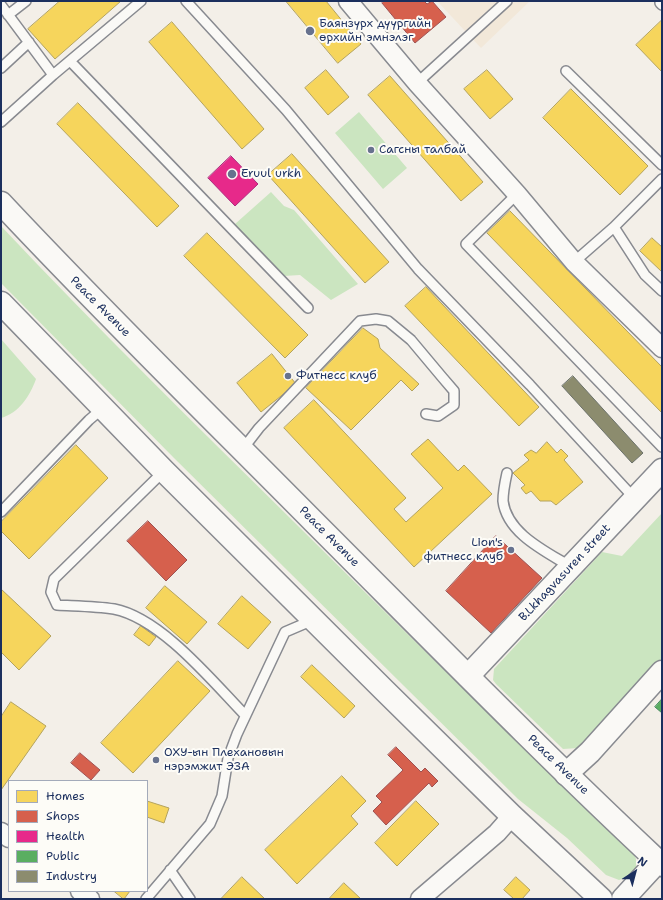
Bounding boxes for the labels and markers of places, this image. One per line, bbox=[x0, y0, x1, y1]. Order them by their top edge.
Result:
place label: Баянзүрх дүүргийн өрхийн эмнэлэг bbox=[319, 17, 431, 45]
marker: Баянзүрх дүүргийн өрхийн эмнэлэг bbox=[304, 25, 316, 37]
place label: Сагсны талбай bbox=[379, 143, 466, 157]
marker: Сагсны талбай bbox=[366, 145, 376, 155]
place label: Eruul urkh bbox=[241, 167, 301, 181]
marker: Eruul urkh bbox=[226, 168, 238, 180]
place label: Фитнесс клуб bbox=[296, 369, 377, 383]
marker: Фитнесс клуб bbox=[283, 371, 293, 381]
place label: Lion's фитнесс клуб bbox=[424, 536, 503, 564]
marker: Lion's фитнесс клуб bbox=[506, 545, 516, 555]
place label: ОХУ-ын Плехановын нэрэмжит ЭЗА bbox=[164, 746, 284, 774]
marker: ОХУ-ын Плехановын нэрэмжит ЭЗА bbox=[151, 755, 161, 765]

